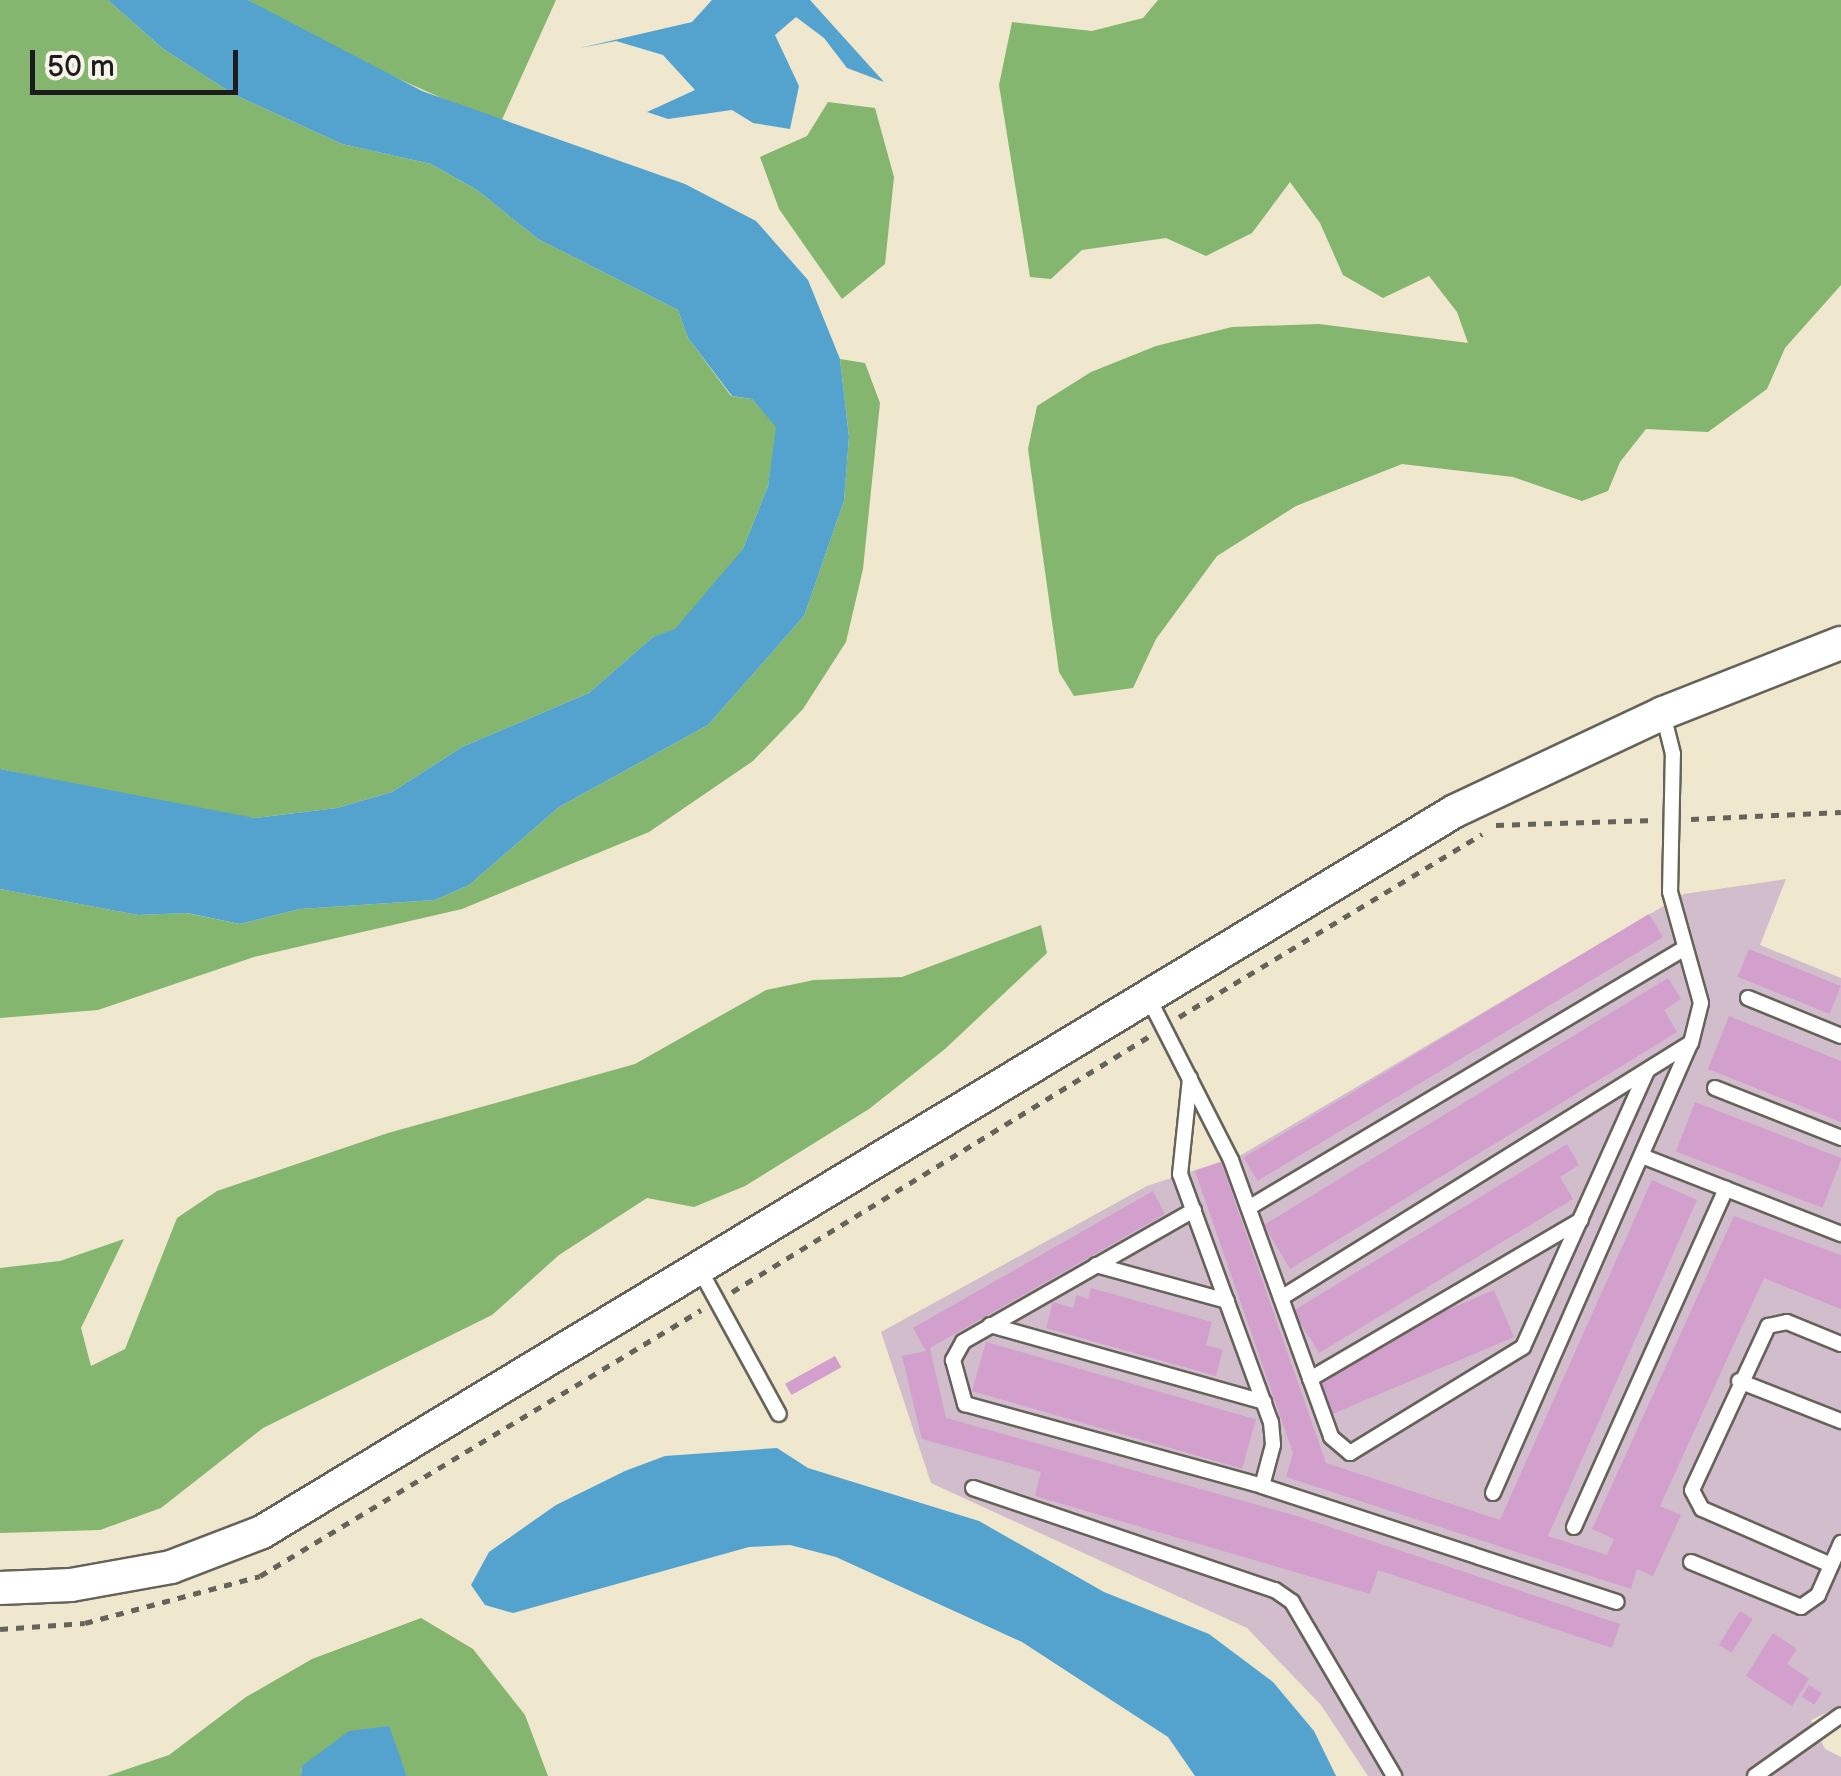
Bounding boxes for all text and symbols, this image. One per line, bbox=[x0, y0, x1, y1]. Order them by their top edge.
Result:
scale bar bbox=[35, 30, 242, 92]
text: 50 m bbox=[47, 49, 115, 85]

